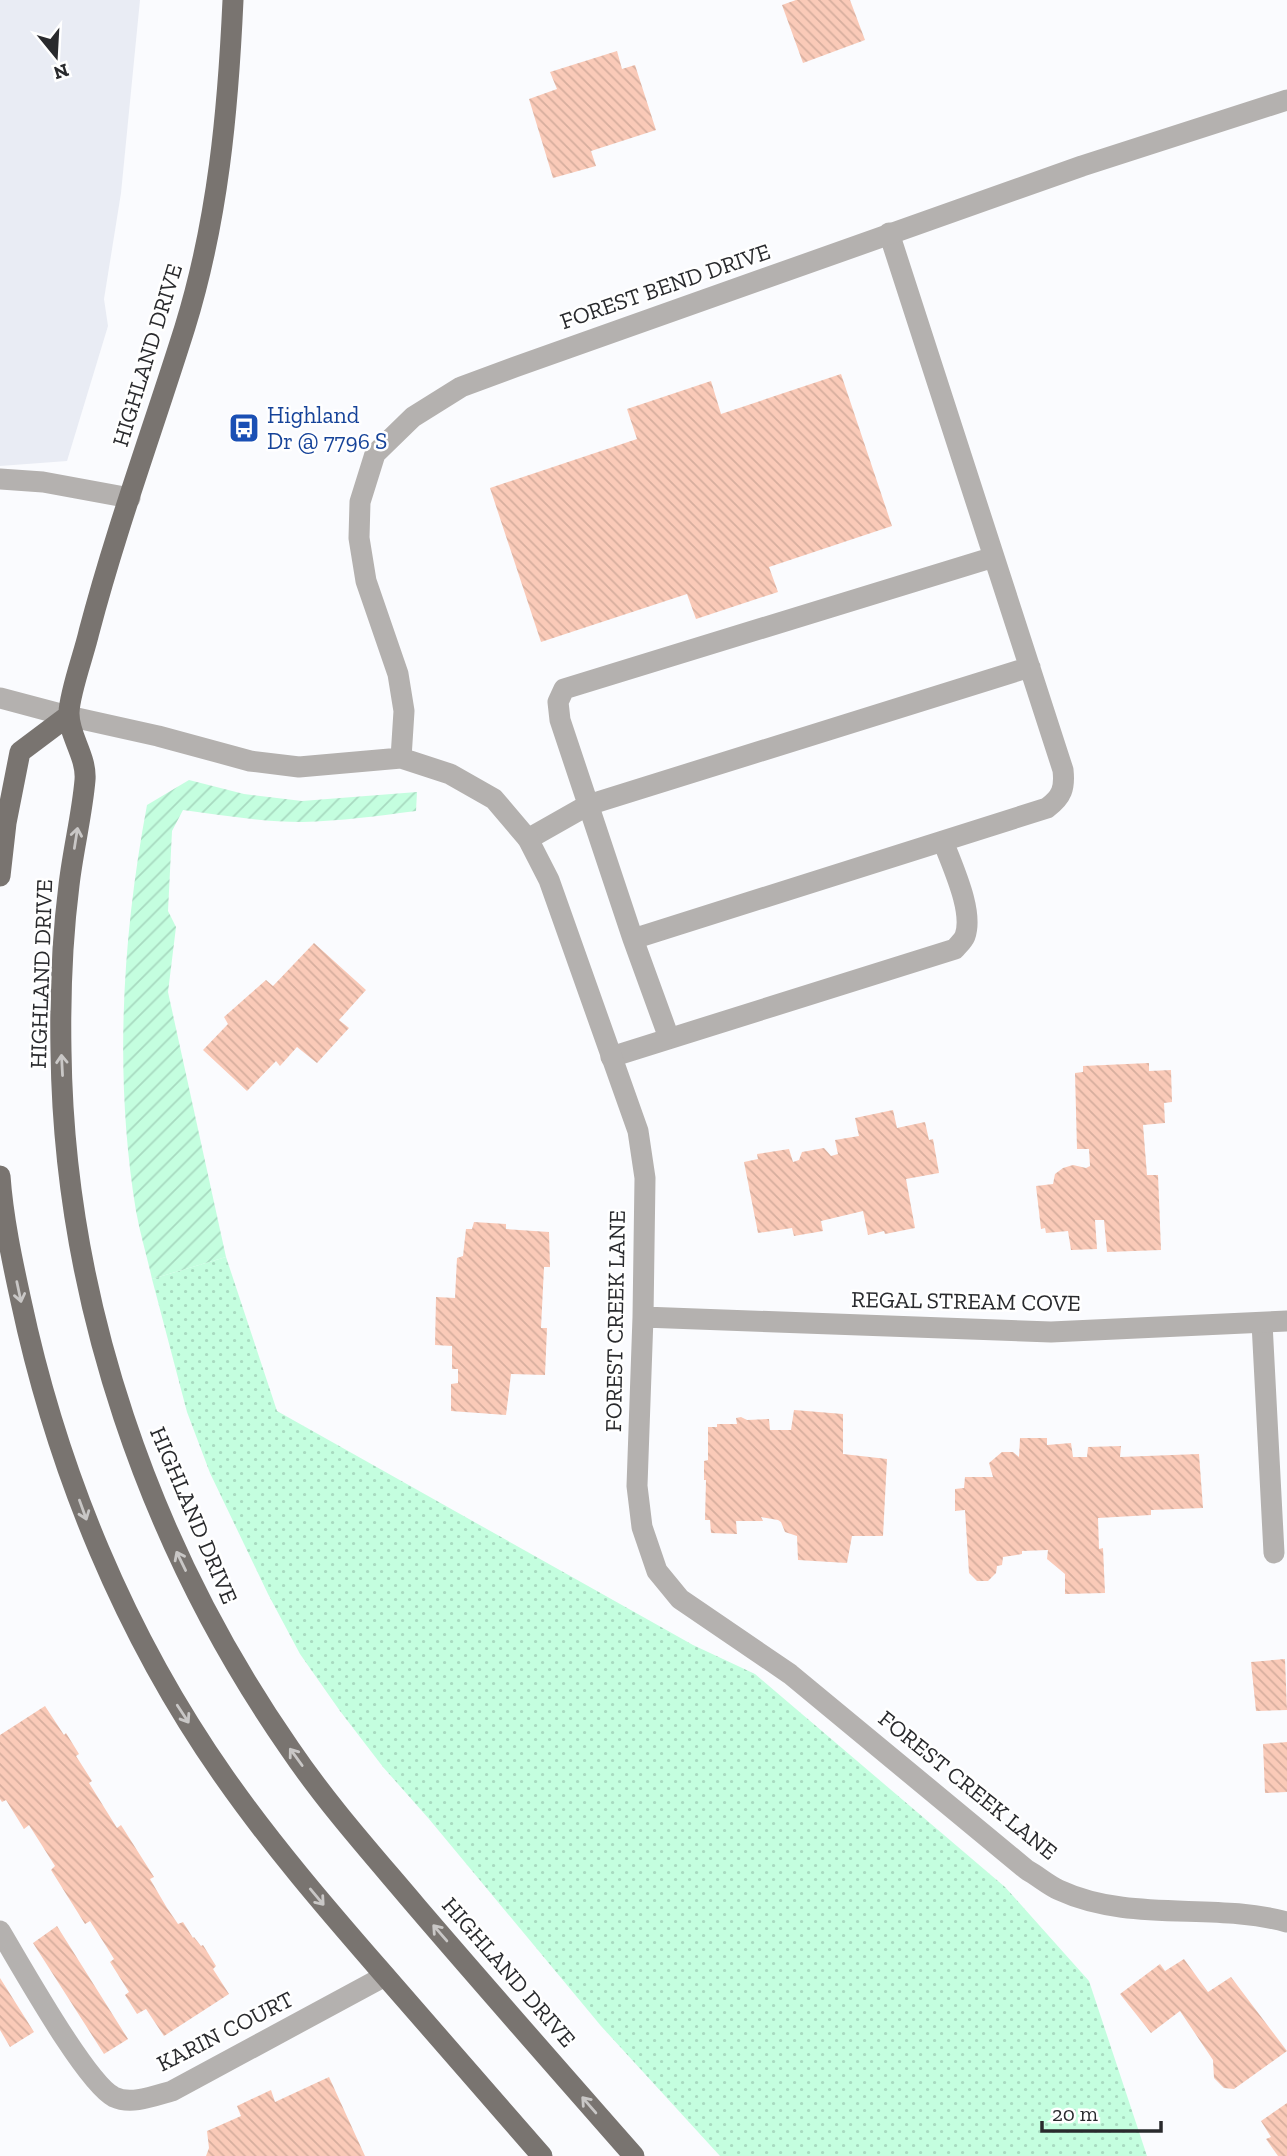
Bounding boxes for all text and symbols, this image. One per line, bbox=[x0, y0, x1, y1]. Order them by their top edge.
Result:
north arrow bbox=[21, 21, 91, 91]
text: N bbox=[51, 59, 72, 85]
street label: FOREST BEND DRIVE bbox=[556, 237, 774, 335]
street label: HIGHLAND DRIVE bbox=[106, 260, 188, 450]
place label: Highland Dr @ 7796 S bbox=[267, 401, 387, 455]
bus stop icon: Highland Dr @ 7796 S bbox=[227, 411, 261, 445]
one-way arrow bbox=[70, 827, 83, 850]
street label: HIGHLAND DRIVE bbox=[24, 879, 58, 1069]
one-way arrow bbox=[55, 1054, 68, 1077]
street label: FOREST CREEK LANE bbox=[599, 1210, 631, 1432]
one-way arrow bbox=[12, 1280, 26, 1303]
street label: REGAL STREAM COVE bbox=[851, 1285, 1081, 1317]
street label: HIGHLAND DRIVE bbox=[144, 1422, 244, 1608]
one-way arrow bbox=[78, 1498, 90, 1520]
one-way arrow bbox=[174, 1551, 188, 1572]
one-way arrow bbox=[177, 1703, 191, 1723]
street label: FOREST CREEK LANE bbox=[873, 1704, 1063, 1866]
one-way arrow bbox=[288, 1748, 303, 1767]
one-way arrow bbox=[309, 1888, 325, 1906]
street label: HIGHLAND DRIVE bbox=[436, 1891, 582, 2053]
one-way arrow bbox=[432, 1924, 448, 1942]
street label: KARIN COURT bbox=[152, 1985, 298, 2077]
scale bar bbox=[1042, 2090, 1161, 2134]
one-way arrow bbox=[581, 2096, 597, 2114]
text: 20 m bbox=[1052, 2101, 1098, 2126]

